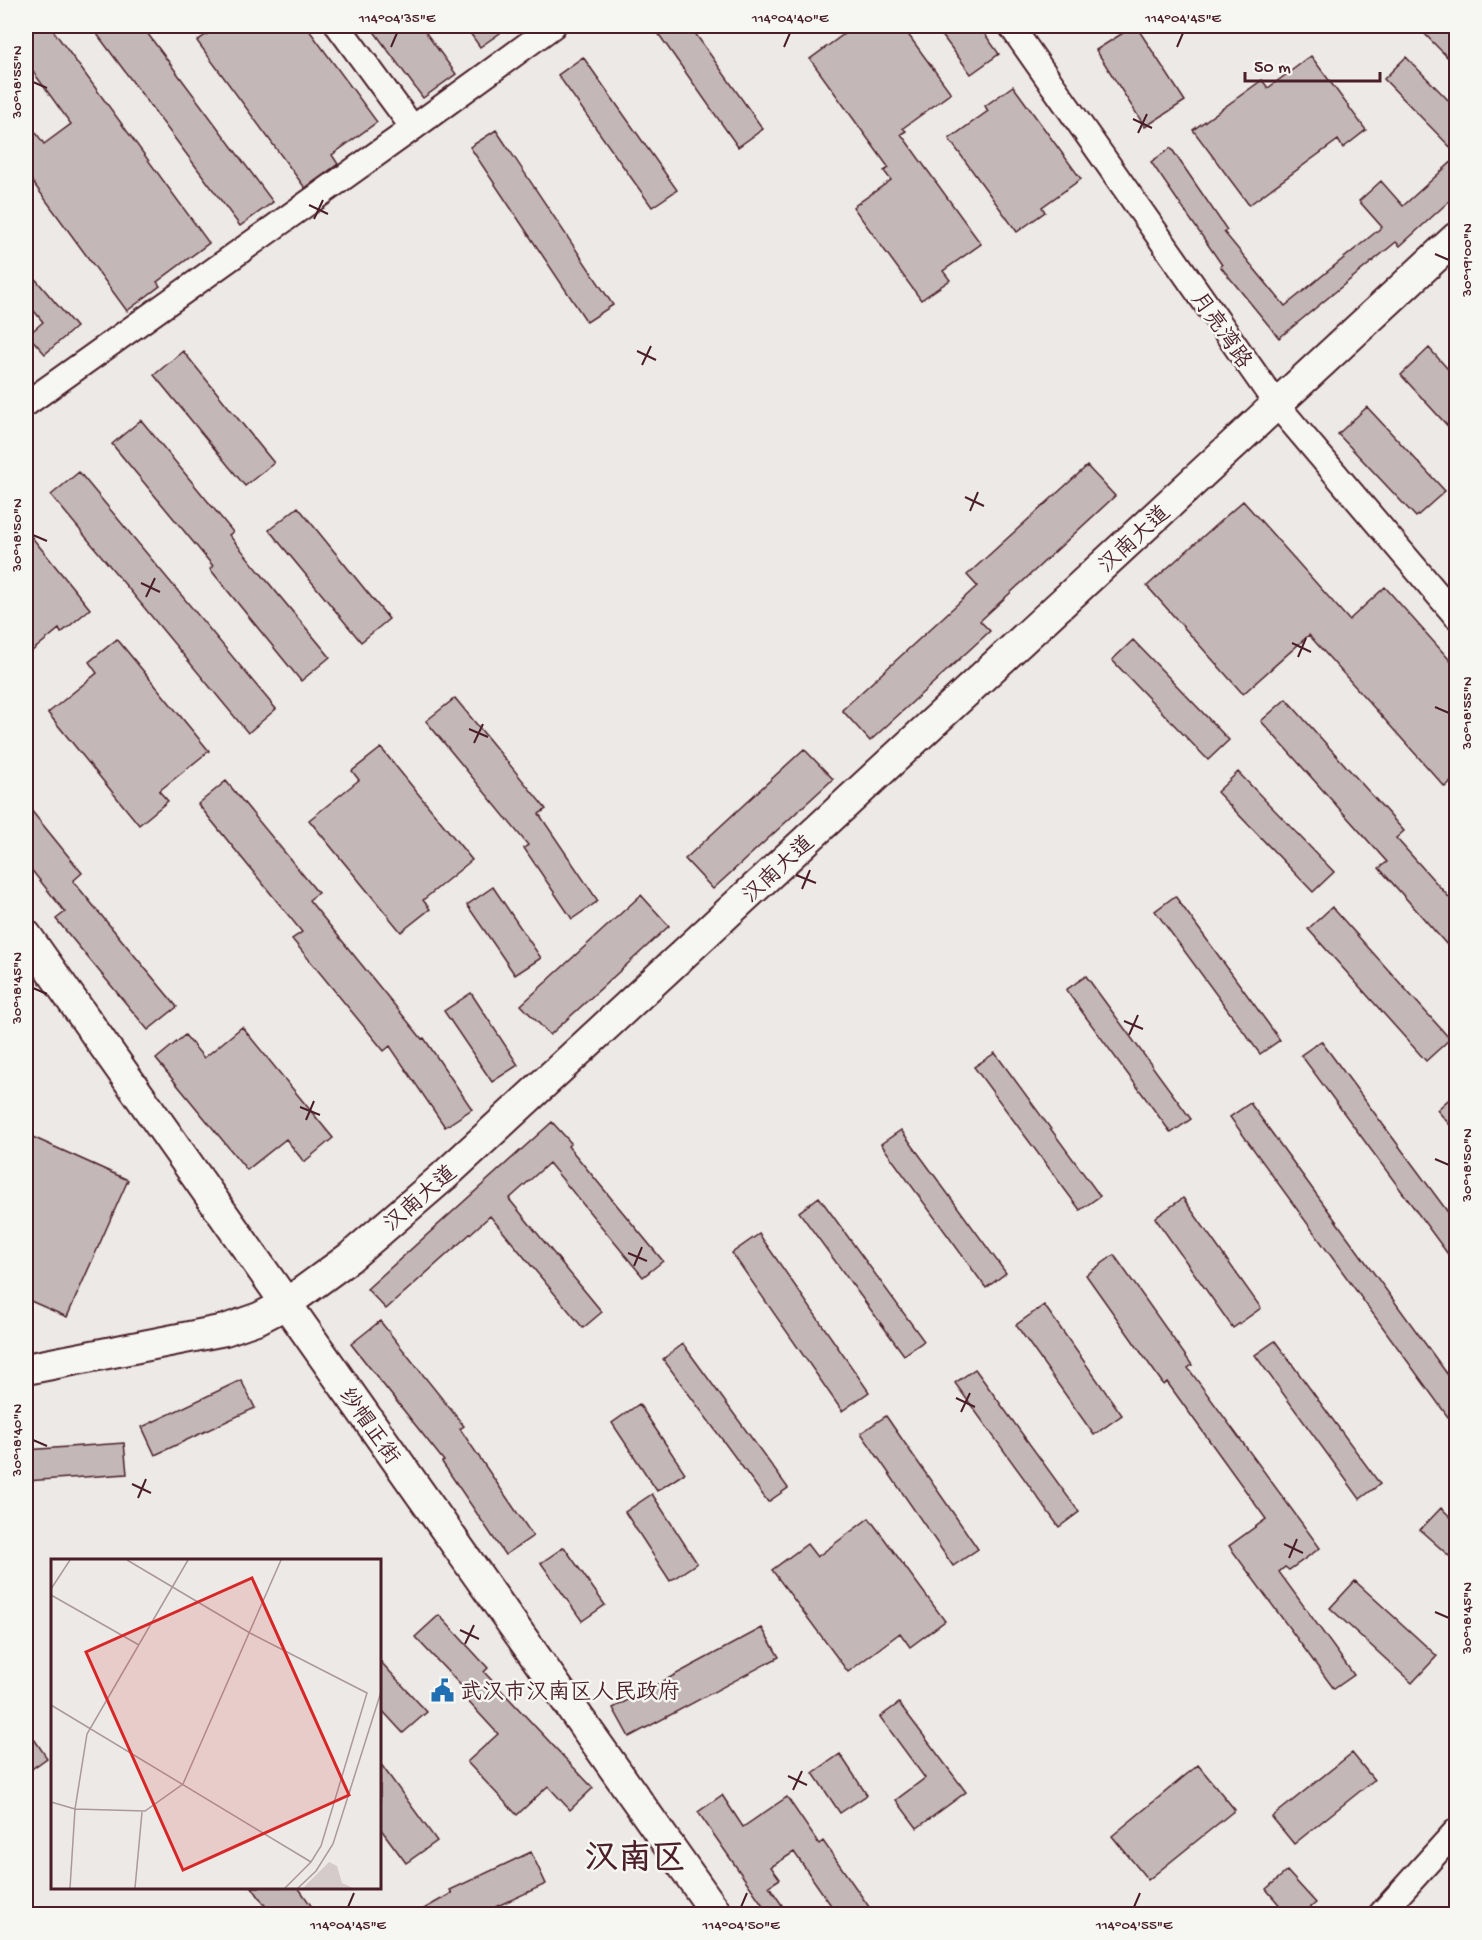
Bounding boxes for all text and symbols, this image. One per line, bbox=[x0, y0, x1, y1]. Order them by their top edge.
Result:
text: 114°04'35"E bbox=[358, 10, 436, 28]
text: 114°04'40"E bbox=[751, 10, 829, 28]
text: 114°04'45"E bbox=[1144, 10, 1222, 28]
text: 30°18'55"N bbox=[9, 45, 27, 119]
scale bar bbox=[1245, 45, 1380, 83]
text: 50 m bbox=[1254, 58, 1291, 79]
text: 30°19'00"N bbox=[1459, 223, 1477, 298]
street label: 月亮湾路 bbox=[1184, 287, 1257, 375]
text: 30°18'50"N bbox=[9, 498, 27, 573]
street label: 汉南大道 bbox=[1093, 500, 1177, 580]
text: 30°18'55"N bbox=[1459, 676, 1477, 750]
street label: 汉南大道 bbox=[737, 830, 821, 910]
text: 30°18'45"N bbox=[9, 952, 27, 1025]
text: 30°18'50"N bbox=[1459, 1128, 1477, 1203]
street label: 汉南大道 bbox=[379, 1160, 463, 1239]
street label: 纱帽正街 bbox=[332, 1383, 404, 1471]
text: 30°18'40"N bbox=[9, 1403, 27, 1477]
inset map bbox=[51, 1559, 381, 1889]
text: 30°18'45"N bbox=[1459, 1582, 1477, 1655]
public building icon: 武汉市汉南区人民政府 bbox=[429, 1677, 455, 1703]
place label: 武汉市汉南区人民政府 bbox=[460, 1679, 680, 1707]
district label: 汉南区 bbox=[584, 1839, 686, 1882]
text: 114°04'45"E bbox=[309, 1917, 387, 1935]
text: 114°04'50"E bbox=[701, 1917, 780, 1935]
text: 114°04'55"E bbox=[1095, 1917, 1173, 1935]

